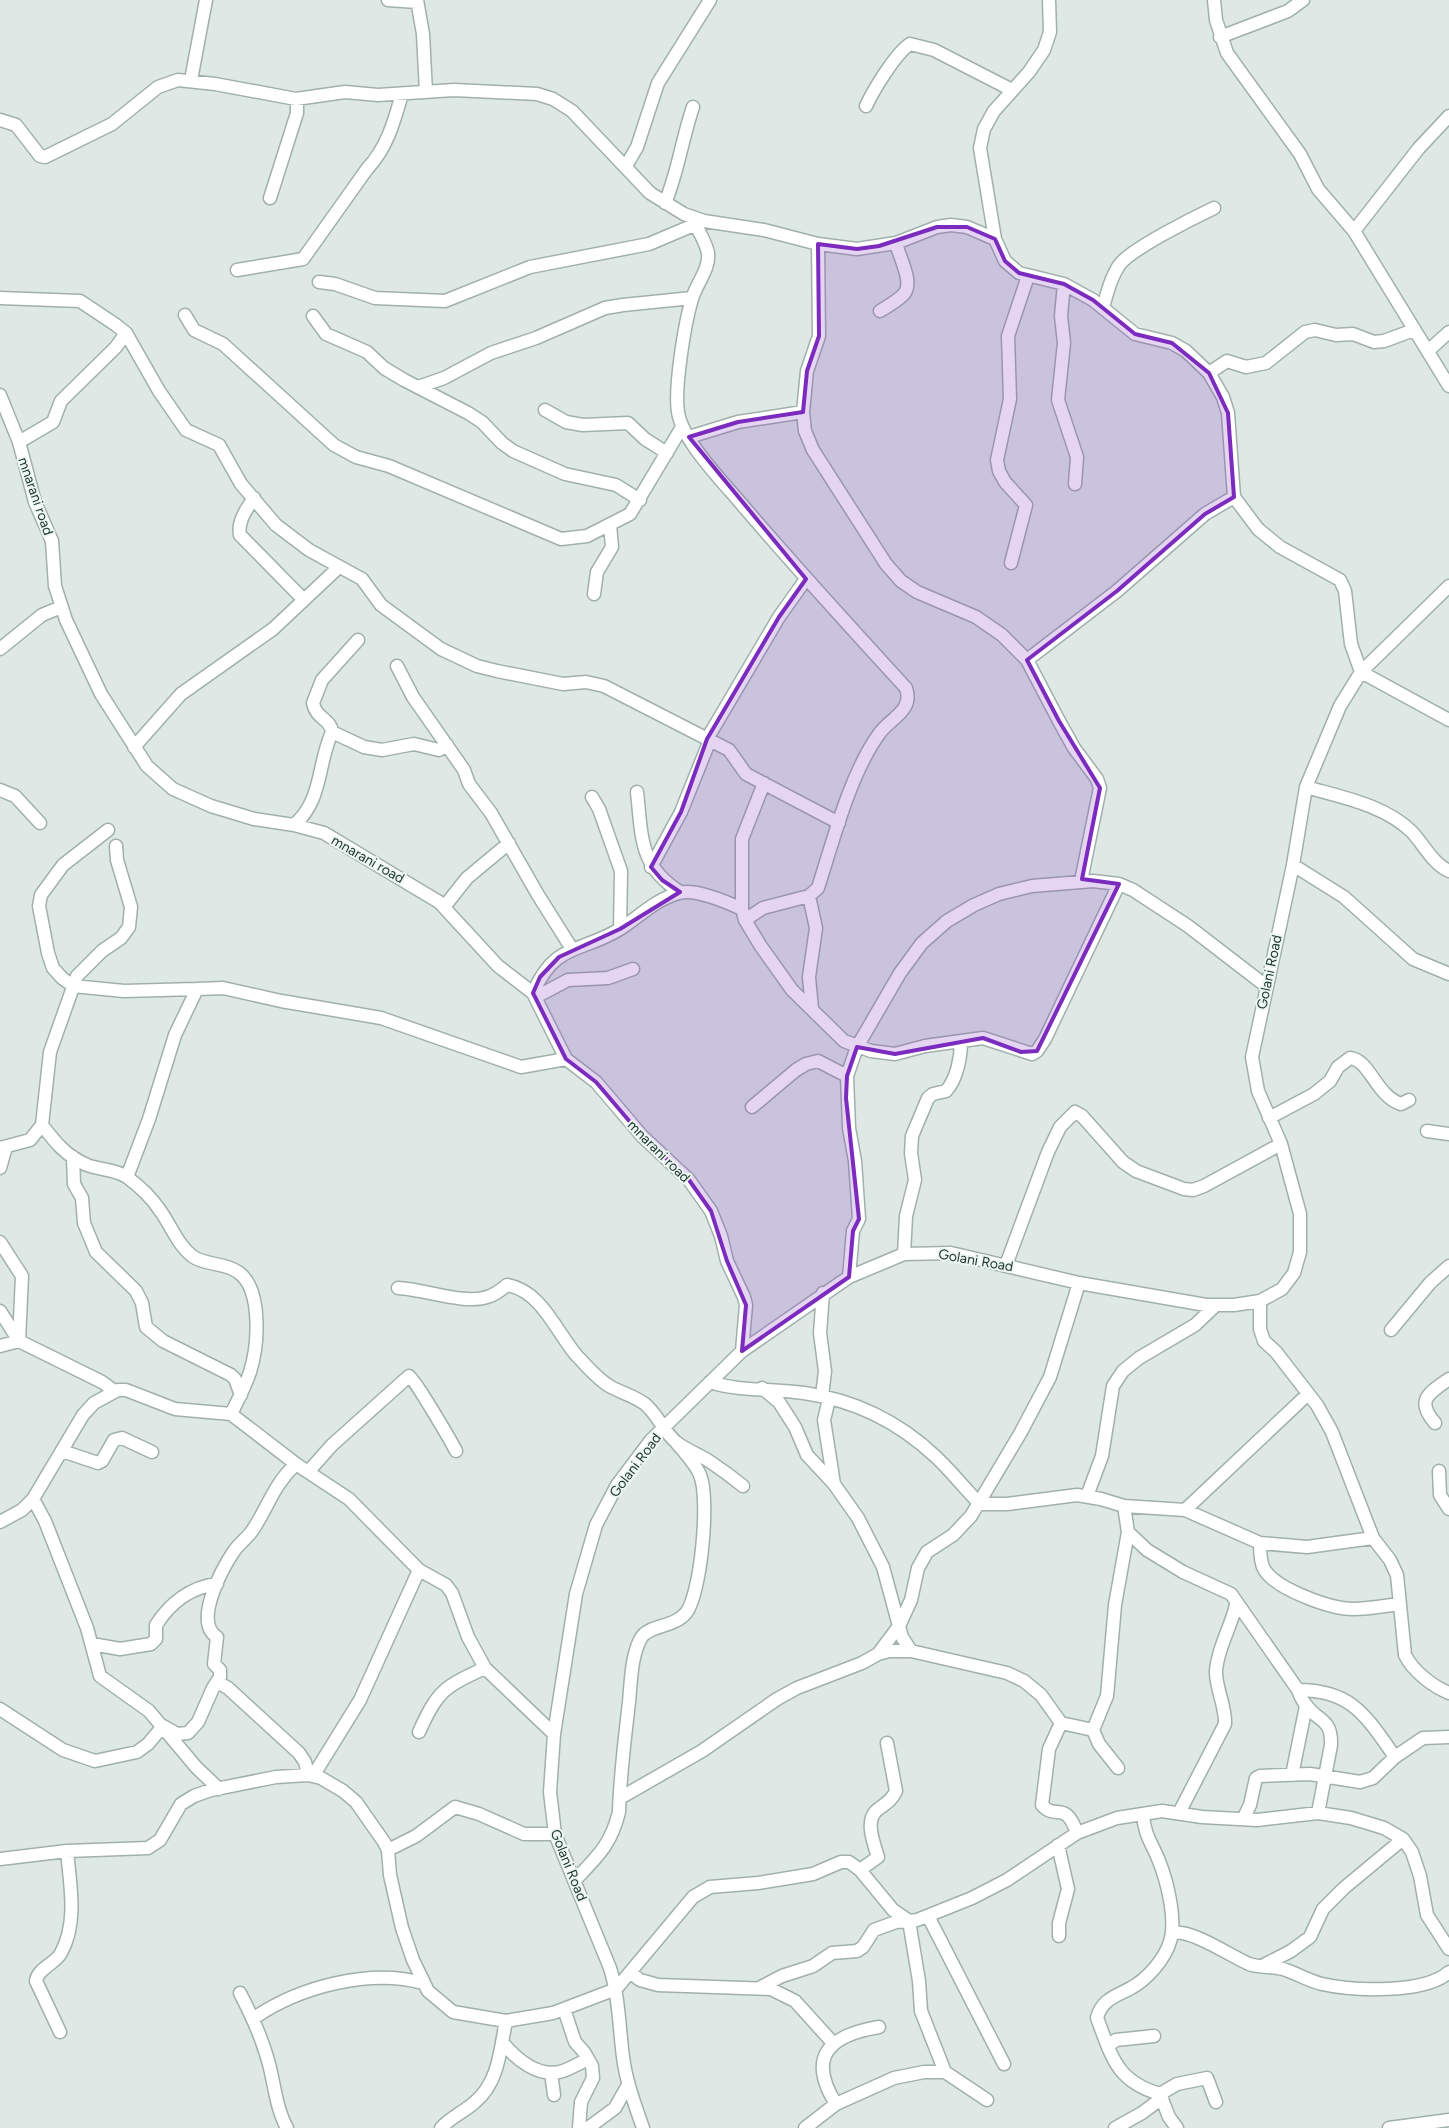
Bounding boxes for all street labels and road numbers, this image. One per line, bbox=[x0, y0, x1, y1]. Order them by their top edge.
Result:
street label: mnarani road bbox=[14, 455, 57, 537]
street label: mnarani road bbox=[328, 832, 407, 887]
street label: Golani Road bbox=[1253, 933, 1286, 1011]
street label: mnarani road bbox=[624, 1117, 693, 1186]
street label: Golani Road bbox=[937, 1246, 1015, 1275]
street label: Golani Road bbox=[606, 1430, 665, 1501]
street label: Golani Road bbox=[546, 1827, 591, 1903]

